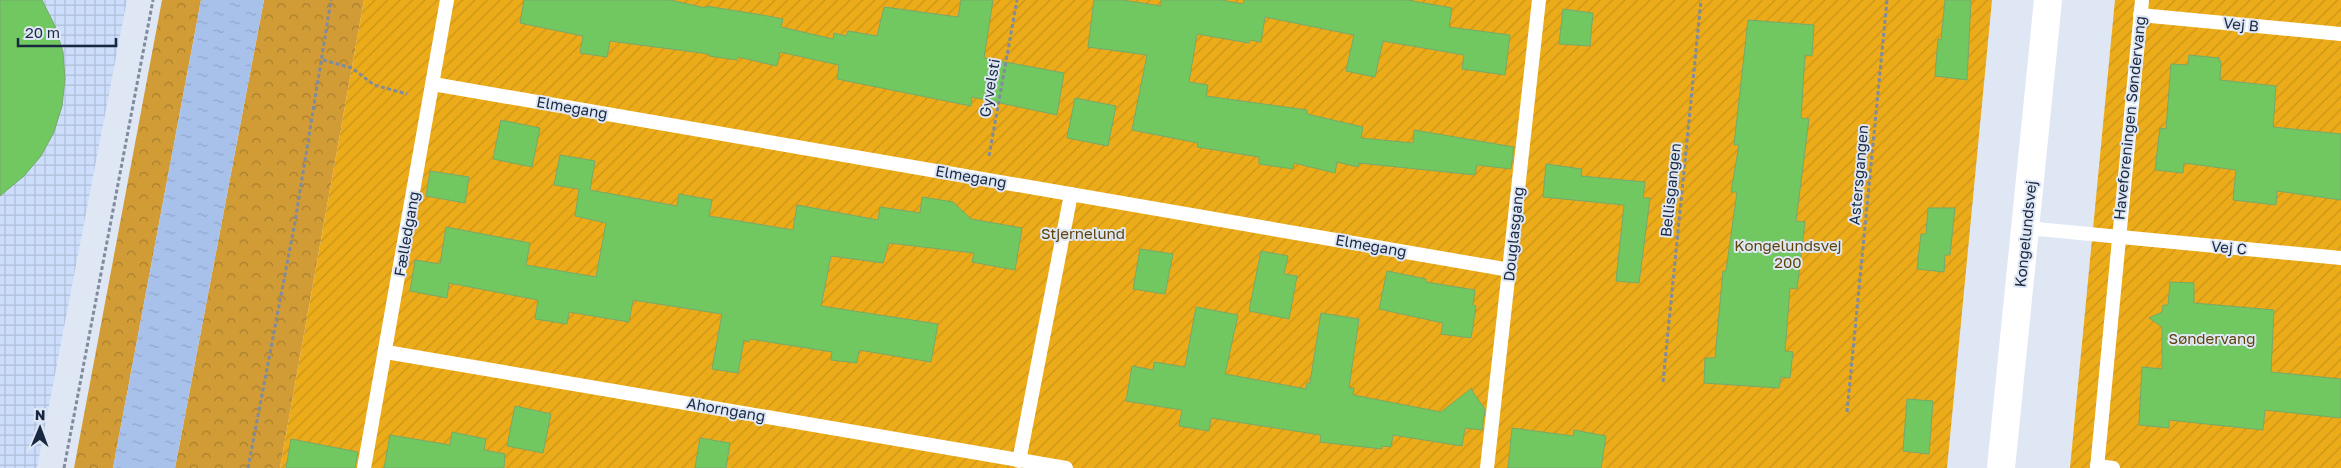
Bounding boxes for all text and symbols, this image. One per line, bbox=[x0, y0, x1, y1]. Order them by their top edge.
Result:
street label: Vej B bbox=[2222, 13, 2260, 35]
scale bar bbox=[18, 15, 115, 47]
street label: Haveforeningen Søndervang bbox=[2109, 15, 2149, 221]
text: 20 m bbox=[25, 23, 60, 41]
street label: Gyvelsti bbox=[975, 57, 1003, 118]
street label: Elmegang bbox=[535, 92, 609, 122]
street label: Astersgangen bbox=[1845, 124, 1871, 226]
street label: Bellisgangen bbox=[1656, 142, 1684, 238]
street label: Elmegang bbox=[934, 161, 1008, 191]
street label: Kongelundsvej bbox=[2010, 180, 2040, 288]
street label: Douglasgang bbox=[1499, 186, 1527, 282]
street label: Fælledgang bbox=[390, 190, 422, 278]
park label: Stjernelund bbox=[1041, 224, 1125, 242]
street label: Elmegang bbox=[1334, 230, 1408, 260]
park label: Kongelundsvej 200 bbox=[1734, 236, 1842, 271]
street label: Vej C bbox=[2210, 236, 2248, 258]
park label: Søndervang bbox=[2169, 329, 2255, 347]
street label: Ahorngang bbox=[685, 393, 767, 425]
north arrow bbox=[15, 403, 65, 453]
text: N bbox=[35, 406, 46, 423]

